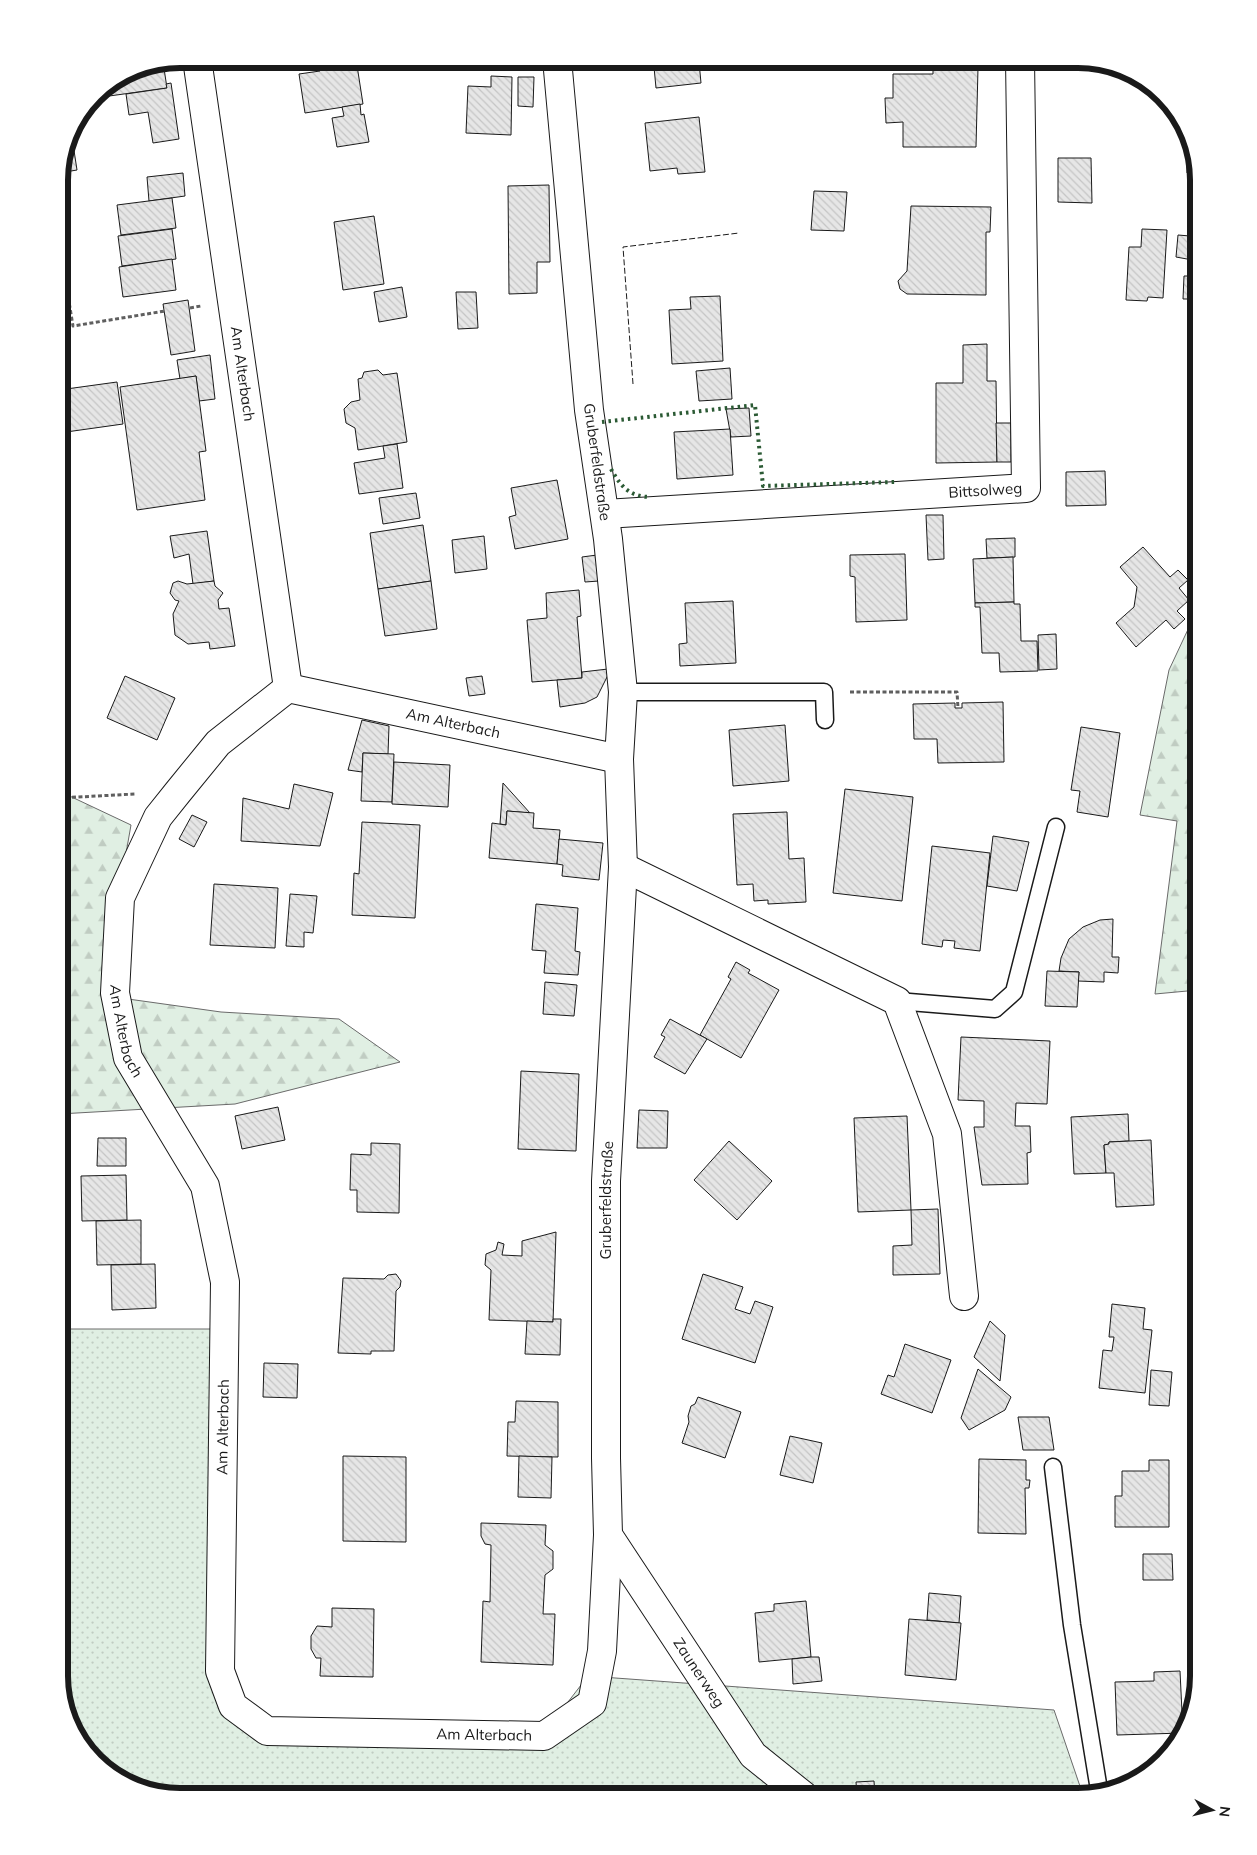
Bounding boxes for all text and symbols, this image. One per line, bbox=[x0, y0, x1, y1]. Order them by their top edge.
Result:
street label: Am Alterbach bbox=[227, 325, 259, 422]
street label: Gruberfeldstraße bbox=[580, 402, 615, 522]
street label: Bittsolweg bbox=[948, 478, 1023, 502]
street label: Am Alterbach bbox=[405, 704, 502, 742]
street label: Am Alterbach bbox=[106, 984, 147, 1081]
street label: Gruberfeldstraße bbox=[596, 1140, 617, 1259]
street label: Am Alterbach bbox=[212, 1379, 233, 1475]
street label: Zaunerweg bbox=[669, 1634, 729, 1711]
street label: Am Alterbach bbox=[436, 1724, 532, 1745]
north arrow bbox=[1187, 1785, 1237, 1835]
text: N bbox=[1215, 1805, 1234, 1818]

